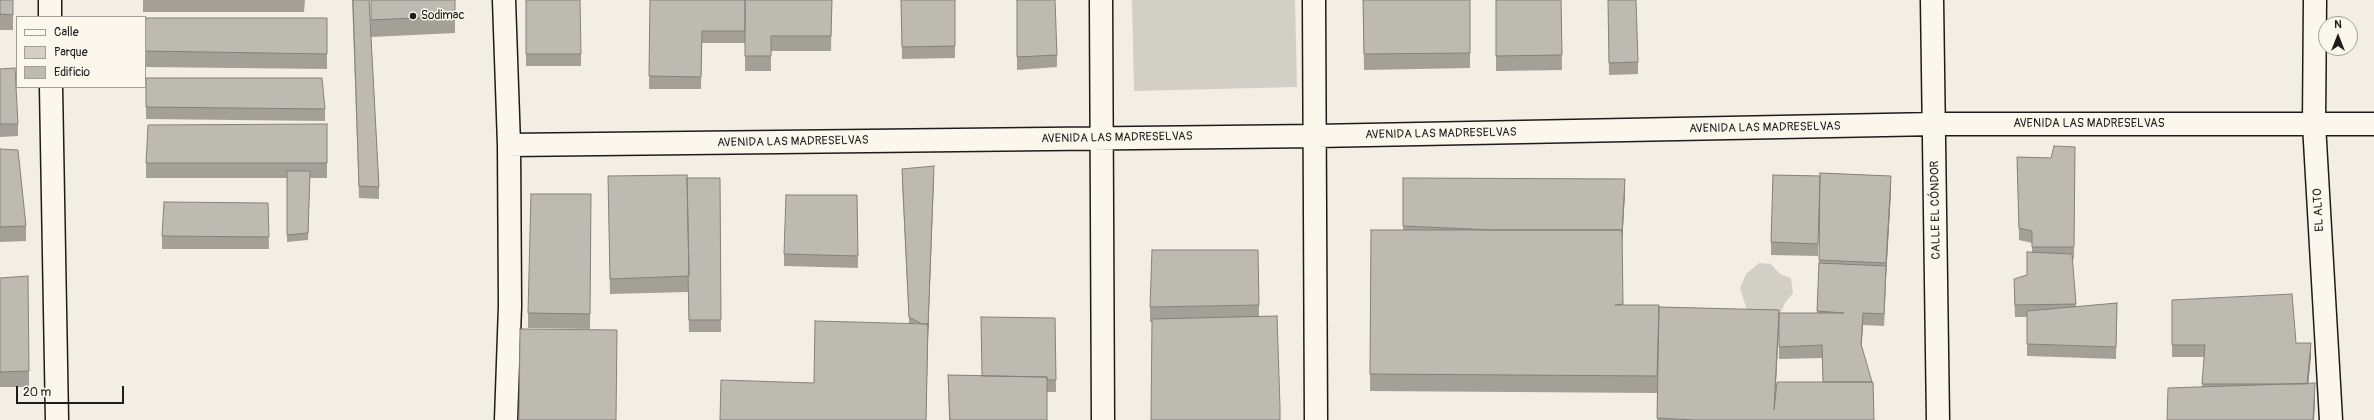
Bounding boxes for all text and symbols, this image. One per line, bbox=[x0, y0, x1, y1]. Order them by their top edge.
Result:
place label: Sodimac bbox=[421, 9, 465, 23]
marker: Sodimac bbox=[408, 11, 418, 21]
legend bbox=[16, 16, 146, 88]
north arrow bbox=[2318, 16, 2358, 56]
text: N bbox=[2334, 18, 2342, 31]
text: Calle bbox=[54, 25, 79, 40]
text: Parque bbox=[54, 45, 88, 60]
text: Edificio bbox=[54, 65, 90, 80]
street label: AVENIDA LAS MADRESELVAS bbox=[2013, 117, 2165, 131]
street label: AVENIDA LAS MADRESELVAS bbox=[1689, 119, 1841, 137]
street label: AVENIDA LAS MADRESELVAS bbox=[1365, 125, 1517, 143]
street label: AVENIDA LAS MADRESELVAS bbox=[1041, 129, 1193, 147]
street label: AVENIDA LAS MADRESELVAS bbox=[717, 133, 869, 151]
street label: CALLE EL CÓNDOR bbox=[1928, 160, 1944, 260]
street label: EL ALTO bbox=[2311, 188, 2327, 232]
scale bar bbox=[18, 378, 126, 404]
text: 20 m bbox=[23, 385, 51, 400]

